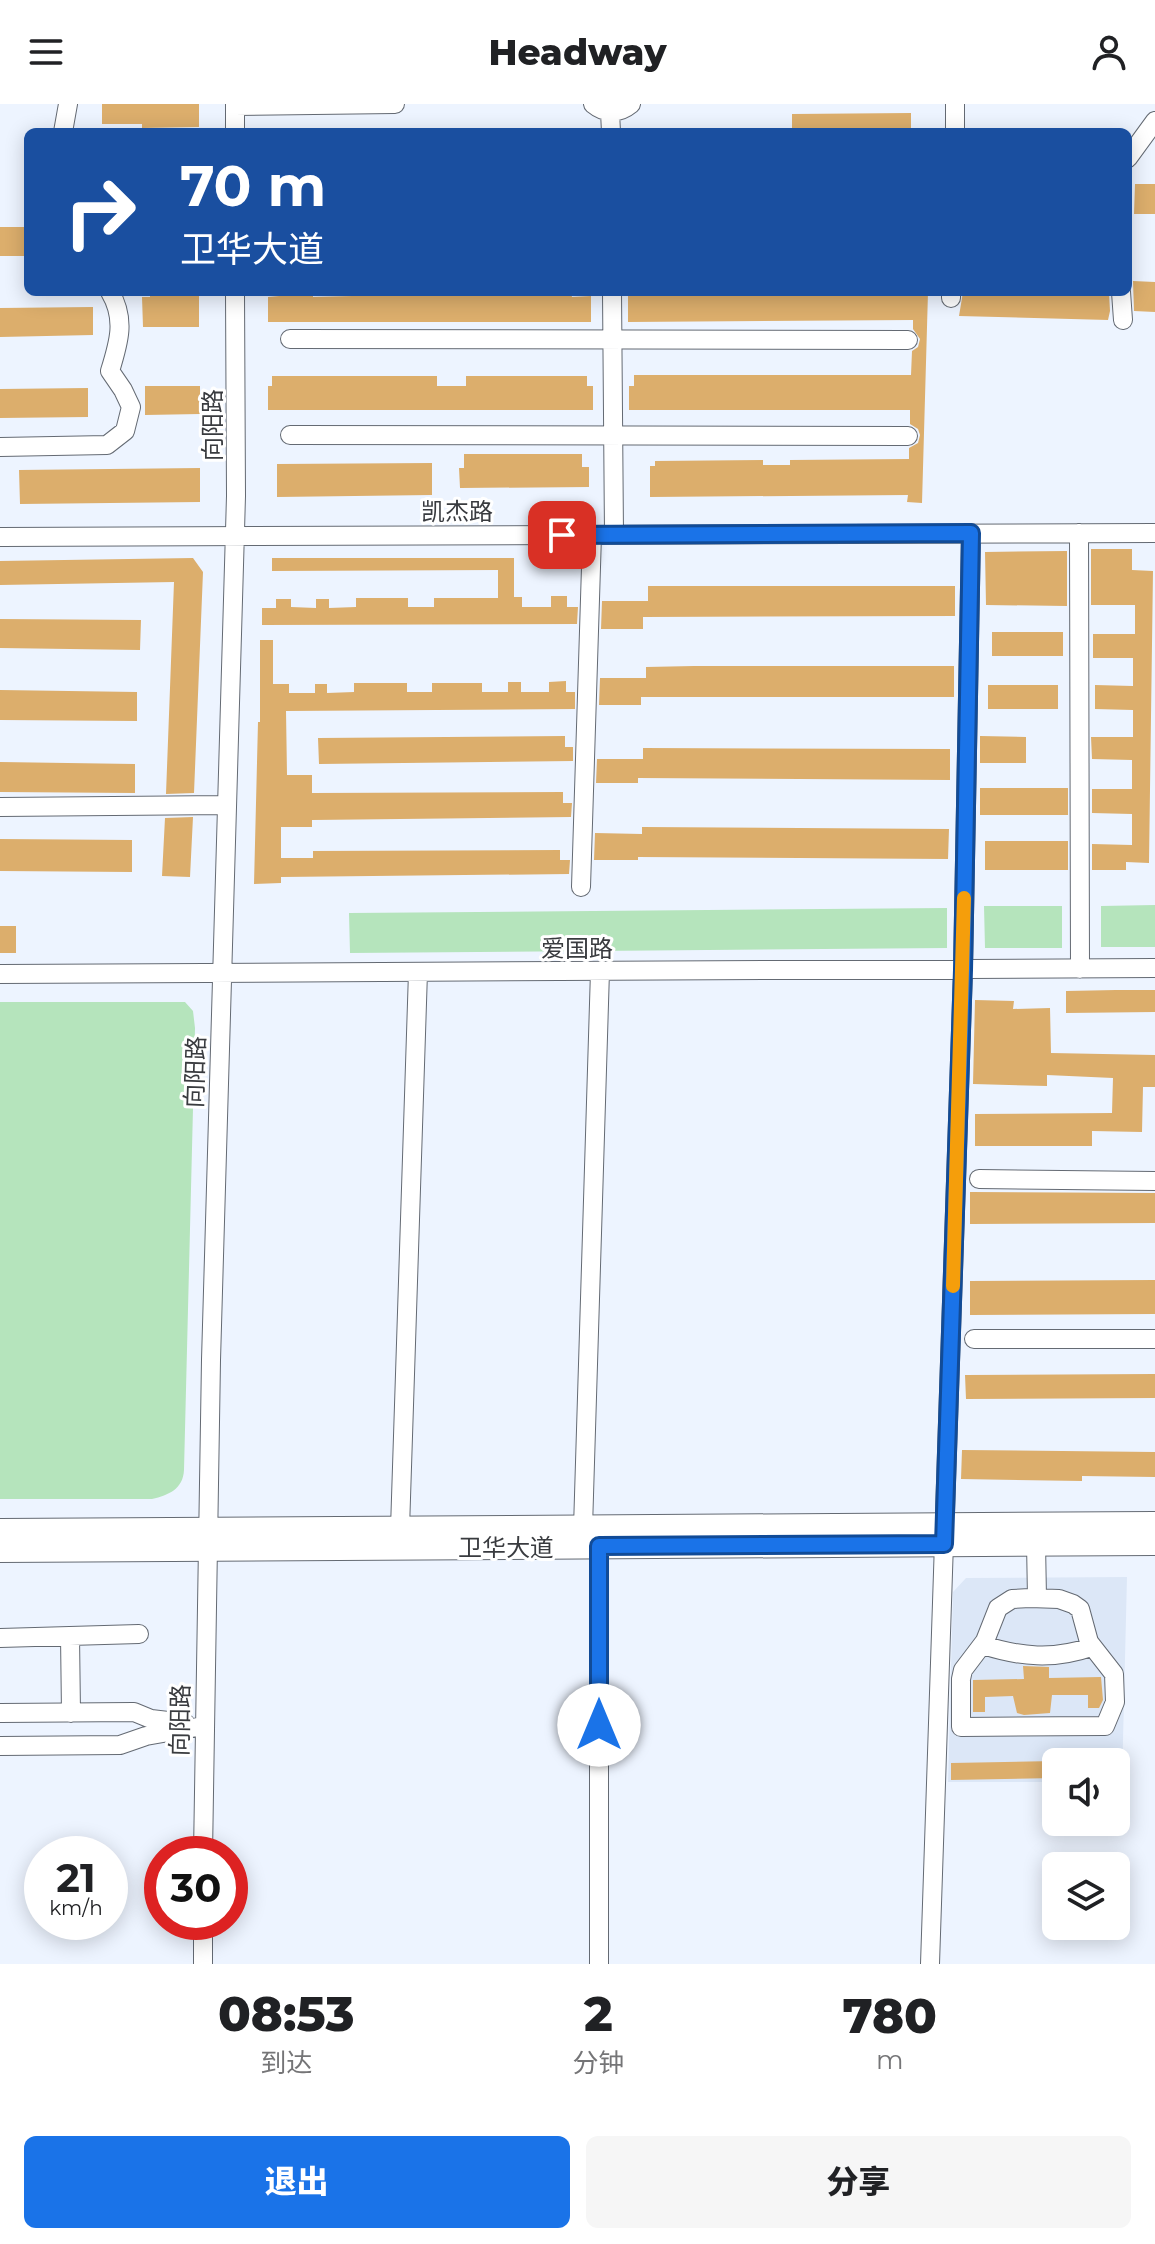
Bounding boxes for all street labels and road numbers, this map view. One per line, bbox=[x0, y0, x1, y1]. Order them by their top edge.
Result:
street label: 向阳路 bbox=[198, 389, 227, 461]
street label: 凯杰路 bbox=[421, 497, 493, 526]
street label: 爱国路 bbox=[541, 934, 613, 963]
street label: 向阳路 bbox=[179, 1036, 211, 1108]
street label: 卫华大道 bbox=[458, 1533, 554, 1562]
street label: 向阳路 bbox=[165, 1684, 195, 1756]

